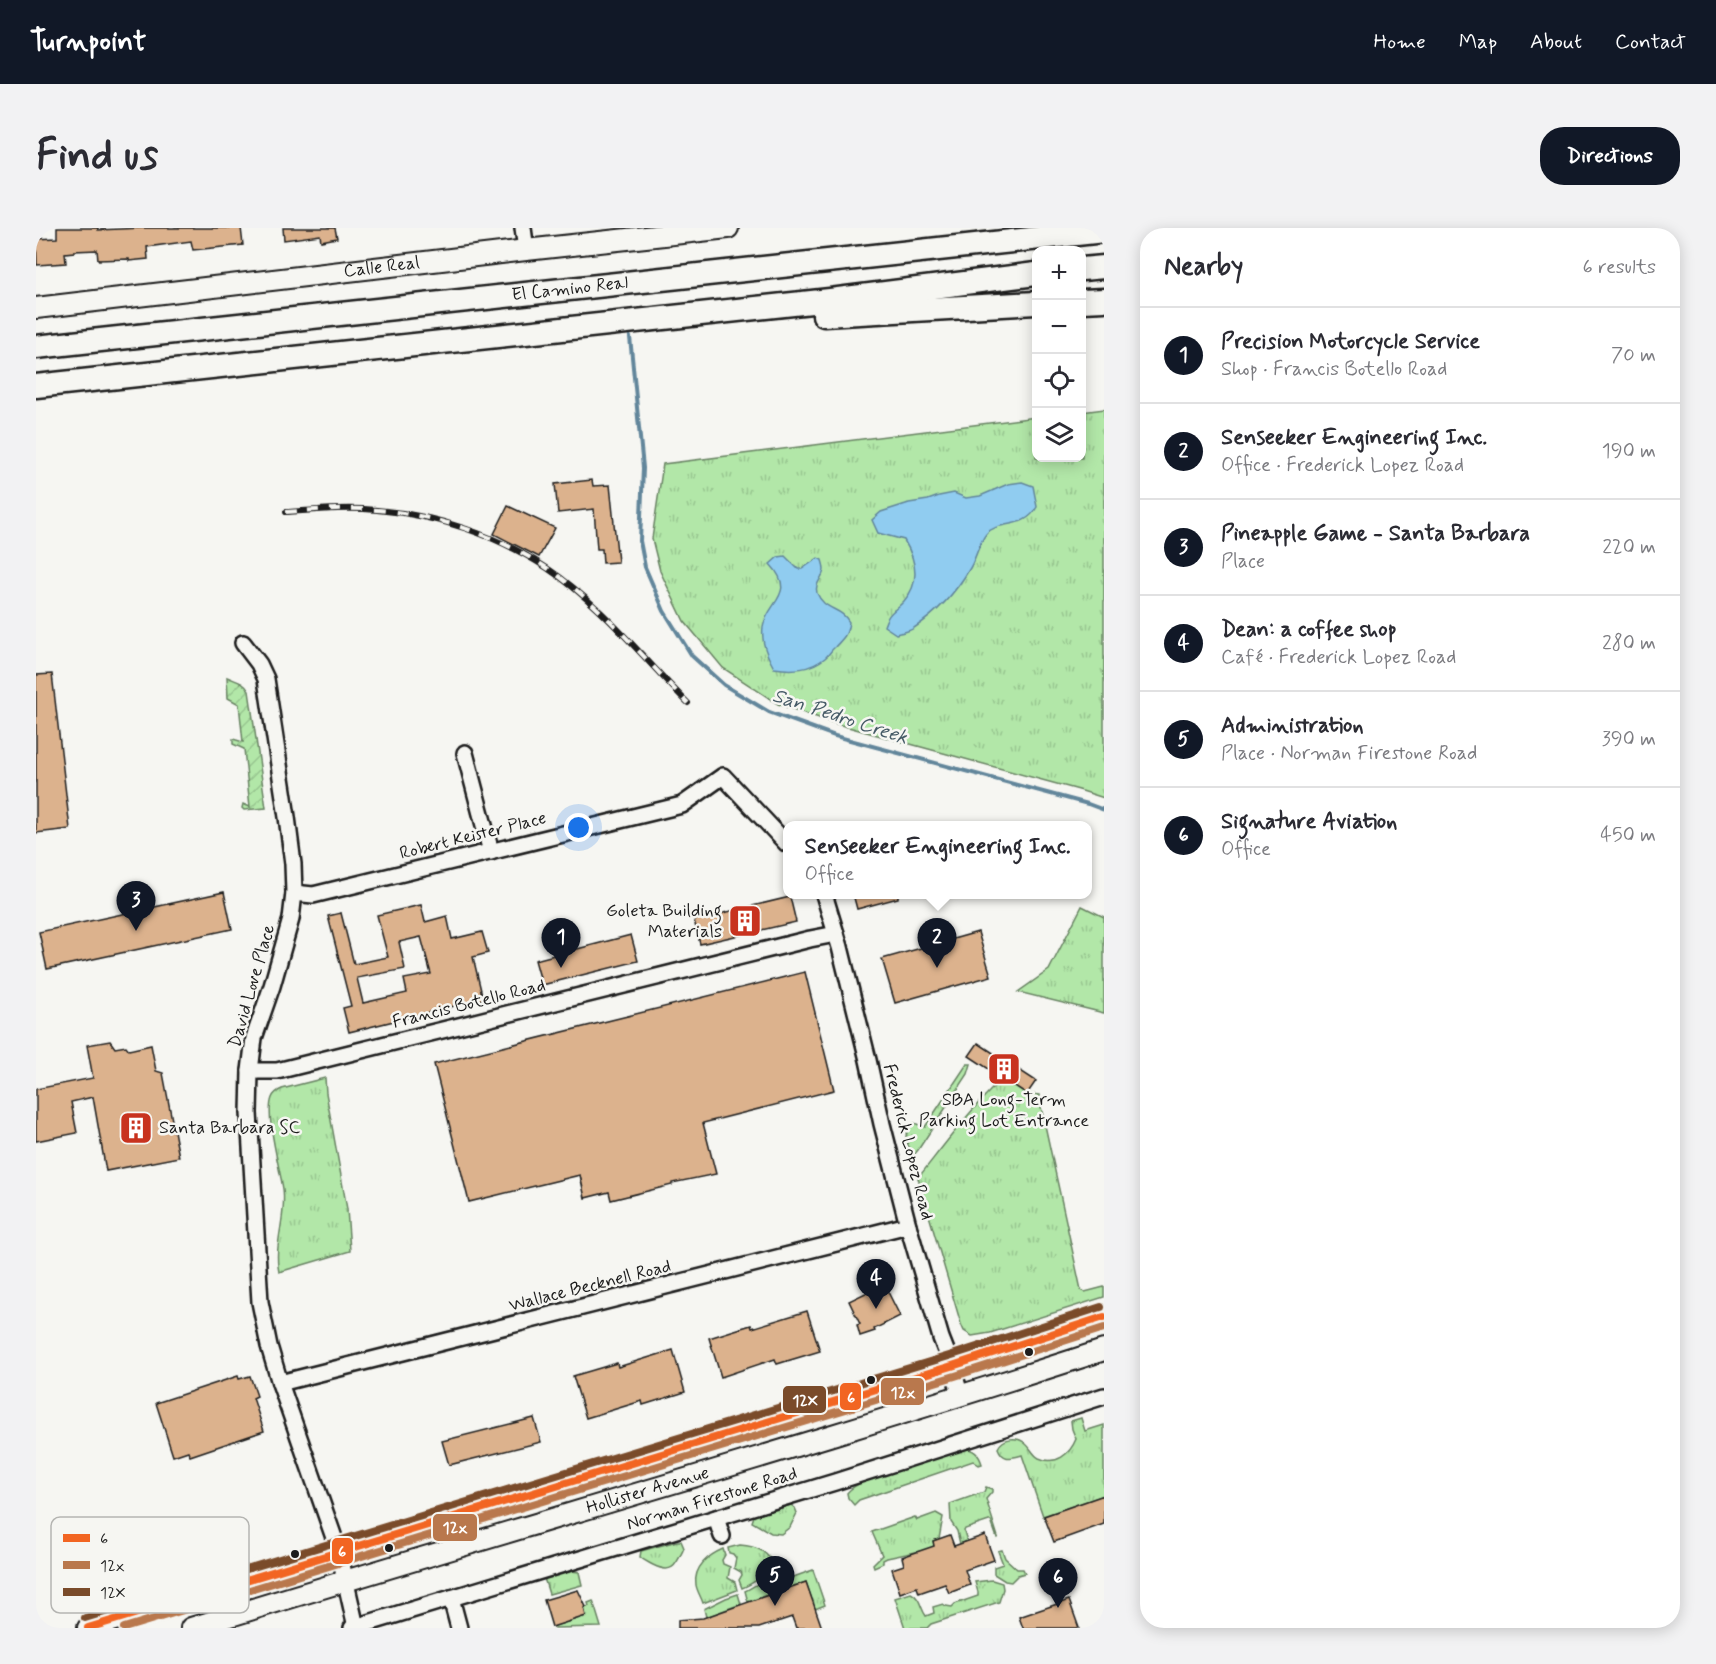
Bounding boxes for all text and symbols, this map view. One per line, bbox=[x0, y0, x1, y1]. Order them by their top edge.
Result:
text: Turnpoint bbox=[30, 24, 146, 61]
text: Home bbox=[1374, 28, 1426, 56]
text: Map bbox=[1459, 28, 1497, 56]
text: About bbox=[1530, 28, 1582, 56]
text: Contact bbox=[1615, 28, 1686, 56]
button: Directions bbox=[1540, 127, 1680, 185]
text: Find us bbox=[36, 129, 158, 184]
map controls bbox=[1032, 246, 1086, 462]
button: + bbox=[1032, 246, 1086, 300]
text: Nearby bbox=[1164, 250, 1243, 284]
street label: Calle Real bbox=[342, 251, 421, 283]
text: 6 results bbox=[1583, 254, 1656, 281]
street label: El Camino Real bbox=[510, 271, 629, 307]
button: − bbox=[1032, 300, 1086, 354]
text: Precision Motorcycle Service bbox=[1221, 328, 1480, 356]
text: 1 bbox=[1179, 342, 1188, 369]
text: 70 m bbox=[1611, 342, 1656, 369]
button: locate bbox=[1032, 354, 1086, 408]
text: Shop · Francis Botello Road bbox=[1221, 356, 1447, 383]
button: layers bbox=[1032, 408, 1086, 462]
text: Senseeker Engineering Inc. bbox=[1221, 424, 1487, 452]
text: 2 bbox=[1179, 438, 1188, 465]
text: 190 m bbox=[1602, 438, 1656, 465]
text: Office · Frederick Lopez Road bbox=[1221, 452, 1464, 479]
text: Pineapple Game - Santa Barbara bbox=[1221, 520, 1530, 548]
text: 3 bbox=[1179, 534, 1188, 561]
text: 220 m bbox=[1602, 534, 1656, 561]
text: Place bbox=[1221, 548, 1265, 575]
text: Dean: a coffee shop bbox=[1221, 616, 1397, 644]
text: 4 bbox=[1178, 630, 1189, 657]
text: 280 m bbox=[1602, 630, 1656, 657]
text: Café · Frederick Lopez Road bbox=[1221, 644, 1456, 671]
water label: San Pedro Creek bbox=[769, 682, 911, 752]
text: Administration bbox=[1221, 712, 1364, 740]
text: 5 bbox=[1178, 726, 1190, 753]
text: 390 m bbox=[1602, 726, 1656, 753]
text: Place · Norman Firestone Road bbox=[1221, 740, 1477, 767]
street label: Robert Keister Place bbox=[397, 806, 549, 866]
text: Signature Aviation bbox=[1221, 808, 1397, 836]
your location bbox=[564, 813, 593, 842]
popup bbox=[783, 821, 1092, 899]
text: 6 bbox=[1178, 822, 1189, 849]
text: 450 m bbox=[1600, 822, 1656, 849]
text: Senseeker Engineering Inc. bbox=[804, 833, 1071, 861]
text: Office bbox=[1221, 836, 1271, 863]
text: Office bbox=[804, 861, 854, 888]
pin: 3 bbox=[116, 882, 156, 931]
place label: Goleta Building Materials bbox=[606, 899, 722, 944]
building icon: Goleta Building Materials bbox=[727, 903, 763, 939]
pin: 1 bbox=[542, 918, 580, 968]
pin: 2 bbox=[918, 918, 956, 968]
street label: David Love Place bbox=[223, 922, 281, 1050]
street label: Francis Botello Road bbox=[390, 973, 548, 1035]
building icon: SBA Long-Term Parking Lot Entrance bbox=[986, 1051, 1022, 1087]
street label: Frederick Lopez Road bbox=[877, 1061, 939, 1223]
place label: SBA Long-Term Parking Lot Entrance bbox=[919, 1088, 1089, 1135]
building icon: Santa Barbara SC bbox=[118, 1110, 154, 1146]
place label: Santa Barbara SC bbox=[159, 1116, 301, 1140]
street label: Wallace Becknell Road bbox=[506, 1254, 674, 1318]
pin: 4 bbox=[856, 1260, 896, 1309]
unlabelled marker bbox=[1023, 1346, 1035, 1358]
unlabelled marker bbox=[865, 1374, 877, 1386]
line badge: 12x bbox=[880, 1377, 925, 1406]
line badge: 6 bbox=[839, 1382, 862, 1411]
text: 12x bbox=[891, 1383, 916, 1404]
line badge: 12X bbox=[782, 1385, 827, 1414]
text: 6 bbox=[847, 1388, 855, 1409]
text: 12X bbox=[792, 1391, 818, 1412]
street label: Hollister Avenue bbox=[583, 1461, 712, 1520]
street label: Norman Firestone Road bbox=[624, 1462, 800, 1536]
line badge: 12x bbox=[432, 1513, 478, 1542]
legend bbox=[51, 1517, 249, 1613]
text: 12x bbox=[443, 1518, 468, 1539]
text: 6 bbox=[100, 1529, 108, 1550]
line badge: 6 bbox=[331, 1537, 354, 1565]
text: 6 bbox=[338, 1542, 346, 1563]
unlabelled marker bbox=[383, 1542, 395, 1554]
unlabelled marker bbox=[289, 1548, 301, 1560]
text: 12x bbox=[100, 1556, 125, 1577]
pin: 5 bbox=[756, 1556, 794, 1606]
pin: 6 bbox=[1038, 1558, 1078, 1608]
text: 12X bbox=[100, 1583, 126, 1604]

